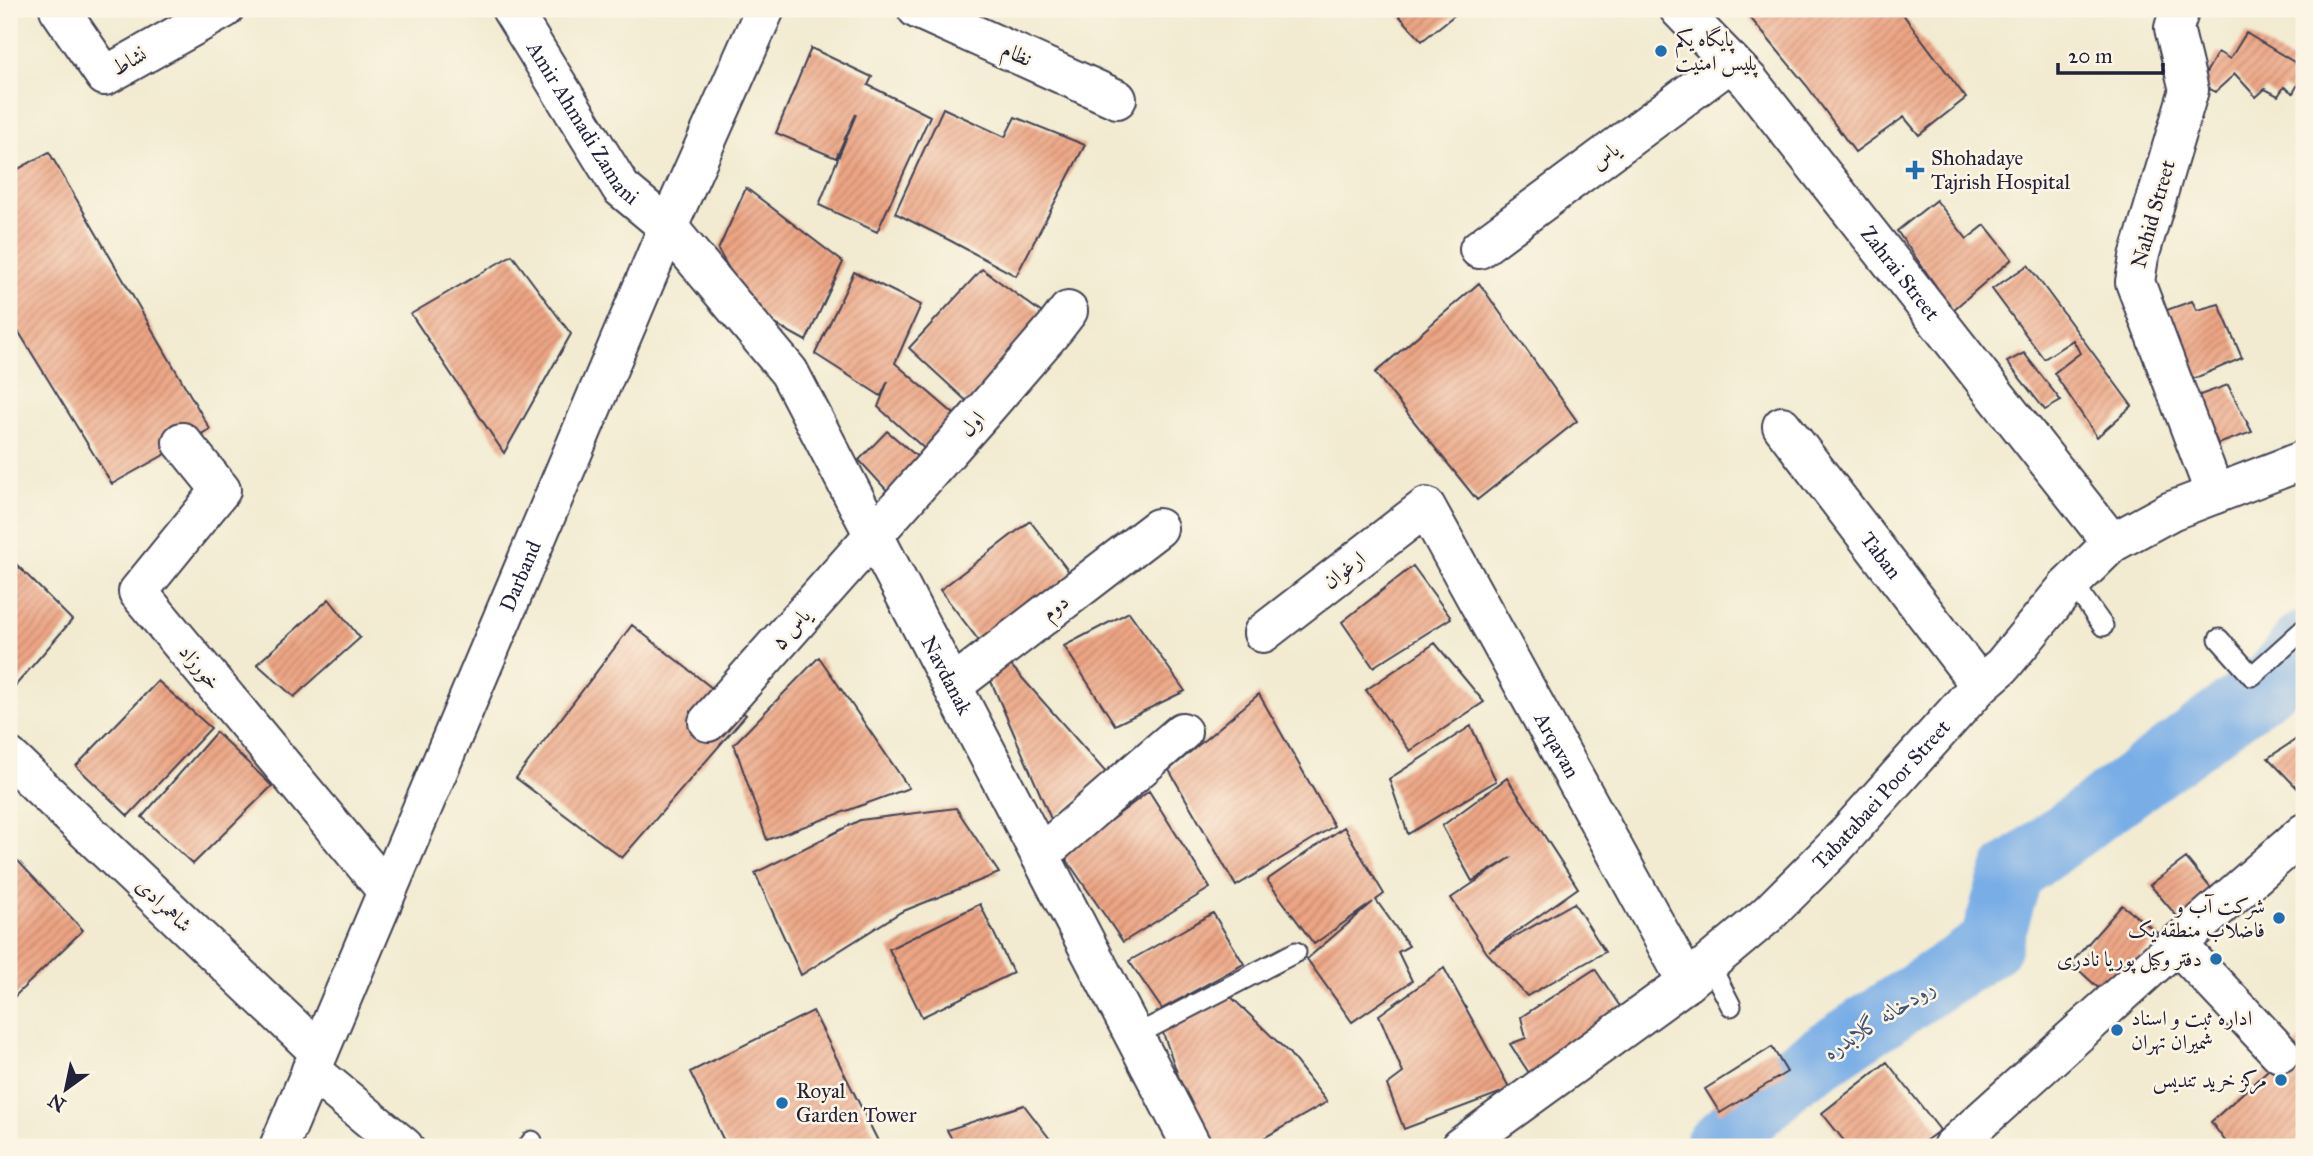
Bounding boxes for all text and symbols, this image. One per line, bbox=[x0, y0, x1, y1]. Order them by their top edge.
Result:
place label: پایگاه یکم پلیس امنیت bbox=[1675, 26, 1758, 78]
scale bar bbox=[2058, 32, 2162, 76]
street label: Amir Ahmadi Zamani bbox=[521, 36, 644, 210]
street label: نظام bbox=[996, 36, 1036, 77]
street label: نشاط bbox=[107, 41, 151, 81]
marker: پایگاه یکم پلیس امنیت bbox=[1653, 43, 1669, 59]
text: 20 m bbox=[2068, 43, 2113, 69]
street label: یاس bbox=[1585, 136, 1625, 175]
place label: Shohadaye Tajrish Hospital bbox=[1931, 145, 2070, 195]
street label: Nahid Street bbox=[2125, 157, 2181, 271]
marker: Shohadaye Tajrish Hospital bbox=[1905, 160, 1925, 180]
street label: Zahrai Street bbox=[1855, 221, 1946, 326]
street label: اول bbox=[954, 406, 990, 442]
street label: Taban bbox=[1855, 527, 1907, 584]
street label: Darband bbox=[494, 536, 547, 615]
street label: ارغوان bbox=[1318, 545, 1370, 595]
street label: دوم bbox=[1036, 588, 1077, 630]
street label: یاس ۵ bbox=[766, 602, 817, 655]
street label: Navdanak bbox=[916, 632, 978, 719]
street label: خورزاد bbox=[173, 639, 227, 695]
street label: Arqavan bbox=[1528, 707, 1585, 783]
street label: Tabatabaei Poor Street bbox=[1807, 714, 1956, 875]
street label: شاهمرادی bbox=[131, 872, 197, 938]
place label: شرکت آب و فاضلاب منطقه یک bbox=[2128, 893, 2265, 943]
marker: شرکت آب و فاضلاب منطقه یک bbox=[2271, 910, 2287, 926]
place label: دفتر وکیل پوریا نادری bbox=[2057, 946, 2202, 974]
marker: دفتر وکیل پوریا نادری bbox=[2208, 951, 2224, 967]
water label: رودخانه گلابدره bbox=[1818, 973, 1940, 1065]
place label: اداره ثبت و اسناد شمیران تهران bbox=[2131, 1005, 2252, 1056]
marker: اداره ثبت و اسناد شمیران تهران bbox=[2109, 1022, 2125, 1038]
north arrow bbox=[32, 1054, 102, 1124]
place label: مرکز خرید تندیس bbox=[2153, 1067, 2267, 1095]
marker: مرکز خرید تندیس bbox=[2273, 1072, 2289, 1088]
place label: Royal Garden Tower bbox=[796, 1078, 917, 1128]
text: N bbox=[44, 1089, 70, 1117]
marker: Royal Garden Tower bbox=[774, 1095, 790, 1111]

